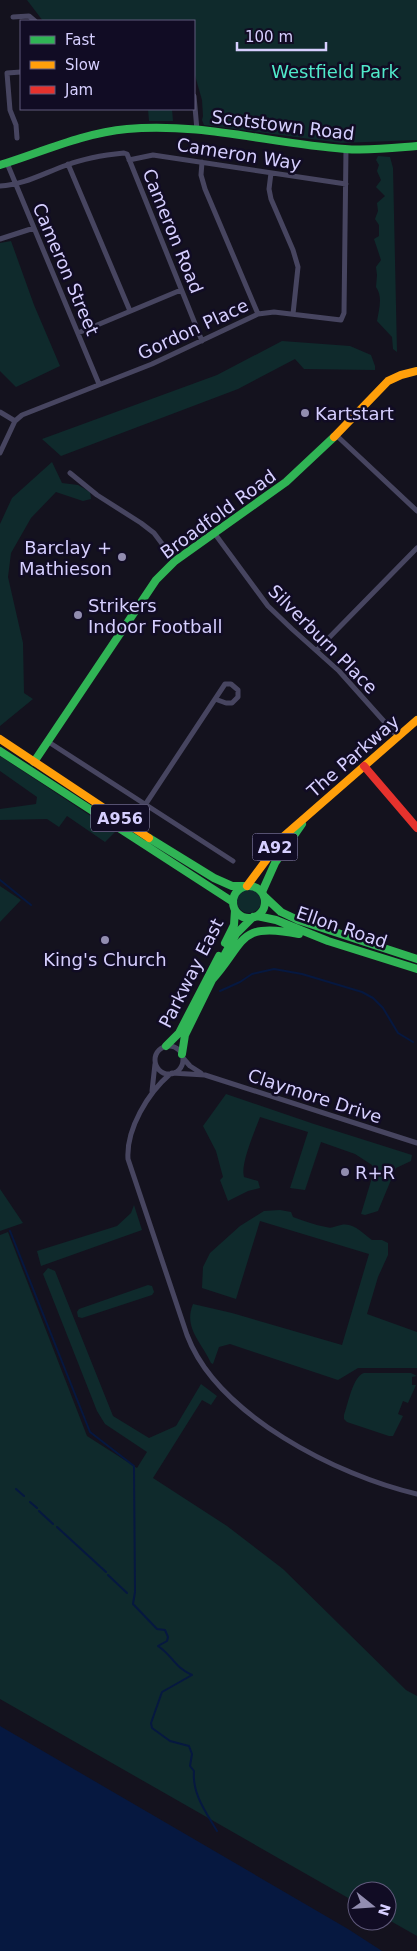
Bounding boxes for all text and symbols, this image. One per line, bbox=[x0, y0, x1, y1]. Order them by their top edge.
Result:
legend bbox=[20, 20, 195, 110]
scale bar bbox=[237, 20, 326, 52]
text: 100 m bbox=[245, 28, 293, 46]
text: Fast bbox=[65, 31, 95, 49]
text: Slow bbox=[65, 56, 100, 74]
park label: Westfield Park bbox=[271, 61, 399, 82]
text: Jam bbox=[64, 81, 93, 99]
street label: Scotstown Road bbox=[210, 106, 356, 144]
street label: Cameron Way bbox=[175, 134, 303, 174]
street label: Cameron Road bbox=[138, 166, 208, 296]
street label: Cameron Street bbox=[29, 200, 103, 338]
street label: Gordon Place bbox=[134, 294, 252, 364]
place label: Kartstart bbox=[315, 403, 394, 424]
marker: Kartstart bbox=[299, 407, 311, 419]
street label: Broadfold Road bbox=[156, 465, 280, 563]
place label: Barclay + Mathieson bbox=[19, 537, 112, 579]
marker: Barclay + Mathieson bbox=[116, 551, 128, 563]
street label: Silverburn Place bbox=[264, 580, 382, 698]
place label: Strikers Indoor Football bbox=[88, 595, 223, 637]
marker: Strikers Indoor Football bbox=[72, 609, 84, 621]
street label: The Parkway bbox=[302, 710, 403, 802]
road number: A956 bbox=[91, 804, 149, 831]
road number: A92 bbox=[252, 834, 298, 860]
street label: Ellon Road bbox=[294, 902, 390, 952]
street label: Parkway East bbox=[154, 915, 228, 1031]
marker: King's Church bbox=[99, 934, 111, 946]
place label: King's Church bbox=[43, 949, 167, 970]
street label: Claymore Drive bbox=[245, 1064, 385, 1128]
place label: R+R bbox=[355, 1162, 395, 1183]
marker: R+R bbox=[339, 1166, 351, 1178]
north arrow bbox=[347, 1881, 397, 1931]
text: N bbox=[375, 1902, 394, 1918]

